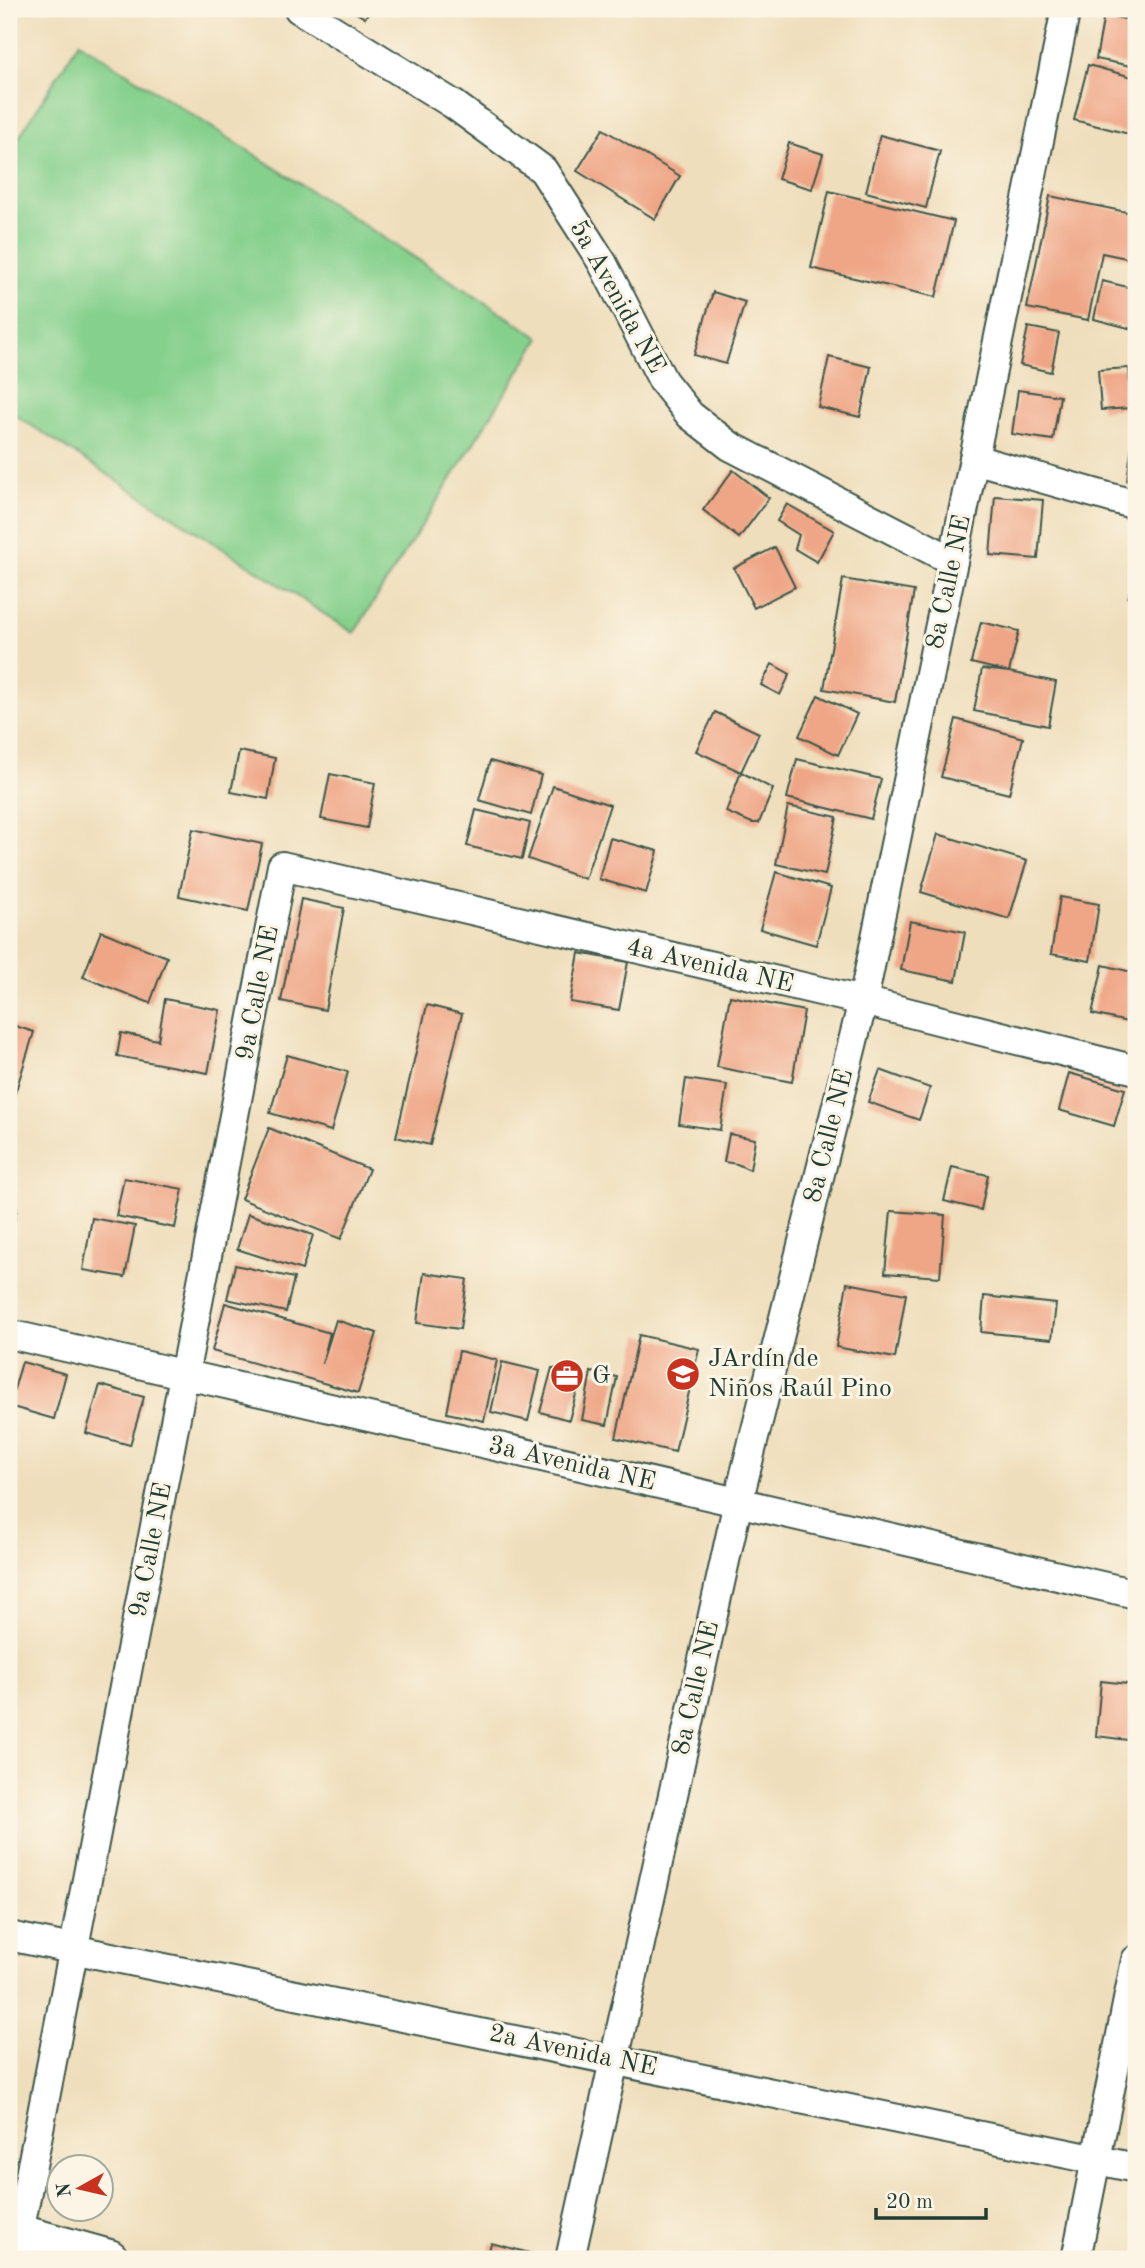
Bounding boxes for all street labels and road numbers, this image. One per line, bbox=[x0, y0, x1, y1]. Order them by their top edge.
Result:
street label: 5a Avenida NE bbox=[564, 216, 670, 378]
street label: 8a Calle NE bbox=[922, 512, 976, 652]
street label: 9a Calle NE bbox=[232, 923, 284, 1063]
street label: 4a Avenida NE bbox=[624, 934, 796, 998]
street label: 8a Calle NE bbox=[800, 1067, 858, 1205]
street label: 3a Avenida NE bbox=[486, 1432, 658, 1496]
street label: 9a Calle NE bbox=[125, 1480, 177, 1620]
street label: 8a Calle NE bbox=[668, 1618, 724, 1758]
street label: 2a Avenida NE bbox=[487, 2021, 659, 2081]

